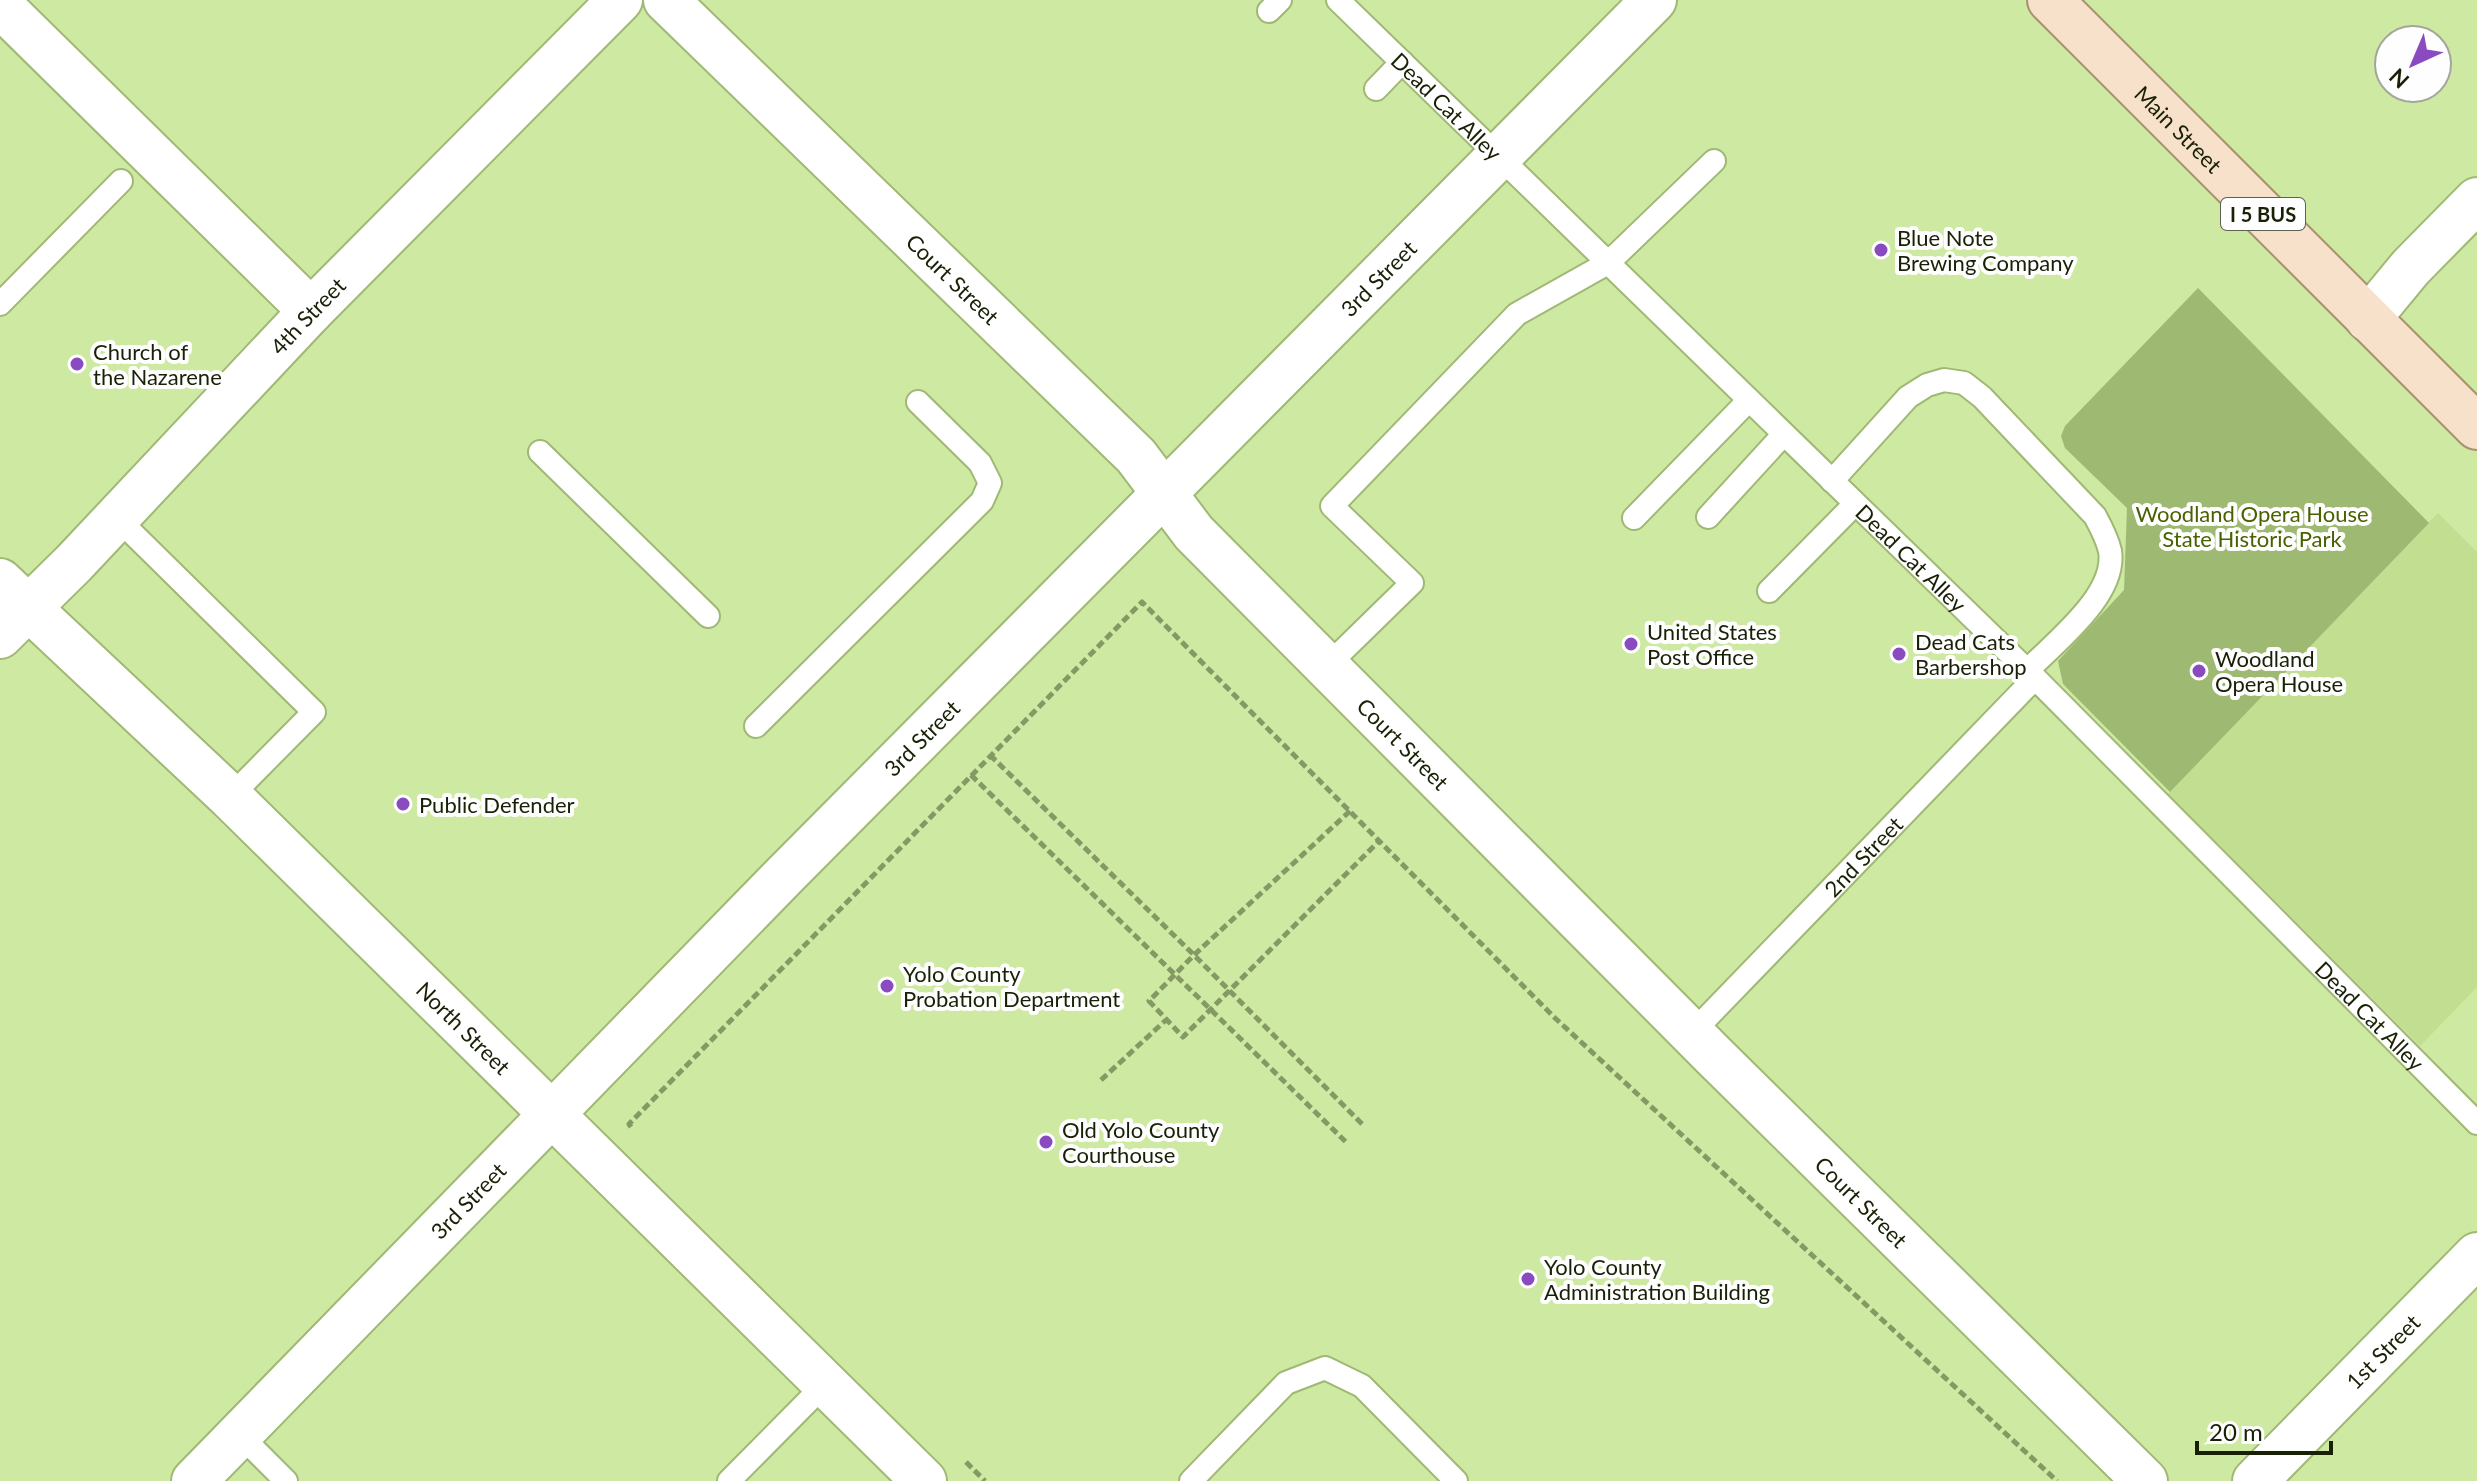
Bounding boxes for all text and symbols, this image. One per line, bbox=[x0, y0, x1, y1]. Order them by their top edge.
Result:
north arrow bbox=[2373, 24, 2453, 104]
street label: Dead Cat Alley bbox=[1386, 46, 1508, 166]
text: N bbox=[2383, 63, 2414, 94]
street label: Main Street bbox=[2129, 79, 2228, 178]
road number: I 5 BUS bbox=[2221, 198, 2305, 230]
place label: Blue Note Brewing Company bbox=[1897, 224, 2074, 276]
street label: Court Street bbox=[901, 228, 1005, 330]
street label: 3rd Street bbox=[1334, 234, 1422, 322]
marker: Blue Note Brewing Company bbox=[1872, 241, 1890, 259]
street label: 4th Street bbox=[264, 271, 351, 360]
place label: Church of the Nazarene bbox=[93, 338, 222, 390]
marker: Church of the Nazarene bbox=[68, 355, 86, 373]
street label: Dead Cat Alley bbox=[1851, 498, 1973, 618]
park label: Woodland Opera House State Historic Park bbox=[2135, 500, 2369, 552]
place label: United States Post Office bbox=[1647, 618, 1777, 670]
place label: Dead Cats Barbershop bbox=[1915, 628, 2026, 680]
marker: United States Post Office bbox=[1622, 635, 1640, 653]
marker: Dead Cats Barbershop bbox=[1890, 645, 1908, 663]
place label: Woodland Opera House bbox=[2215, 645, 2343, 697]
marker: Woodland Opera House bbox=[2190, 662, 2208, 680]
street label: Court Street bbox=[1352, 692, 1455, 795]
street label: 3rd Street bbox=[878, 694, 965, 781]
place label: Public Defender bbox=[419, 791, 575, 818]
marker: Public Defender bbox=[394, 795, 412, 813]
street label: 2nd Street bbox=[1818, 810, 1908, 902]
street label: Dead Cat Alley bbox=[2310, 955, 2431, 1076]
place label: Yolo County Probation Department bbox=[903, 960, 1120, 1012]
street label: North Street bbox=[411, 976, 517, 1080]
marker: Yolo County Probation Department bbox=[878, 977, 896, 995]
place label: Old Yolo County Courthouse bbox=[1062, 1116, 1220, 1168]
marker: Old Yolo County Courthouse bbox=[1037, 1133, 1055, 1151]
street label: Court Street bbox=[1810, 1150, 1913, 1253]
street label: 3rd Street bbox=[424, 1156, 511, 1244]
place label: Yolo County Administration Building bbox=[1544, 1253, 1770, 1305]
marker: Yolo County Administration Building bbox=[1519, 1270, 1537, 1288]
street label: 1st Street bbox=[2340, 1308, 2425, 1394]
scale bar bbox=[2197, 1405, 2331, 1455]
text: 20 m bbox=[2209, 1417, 2263, 1446]

